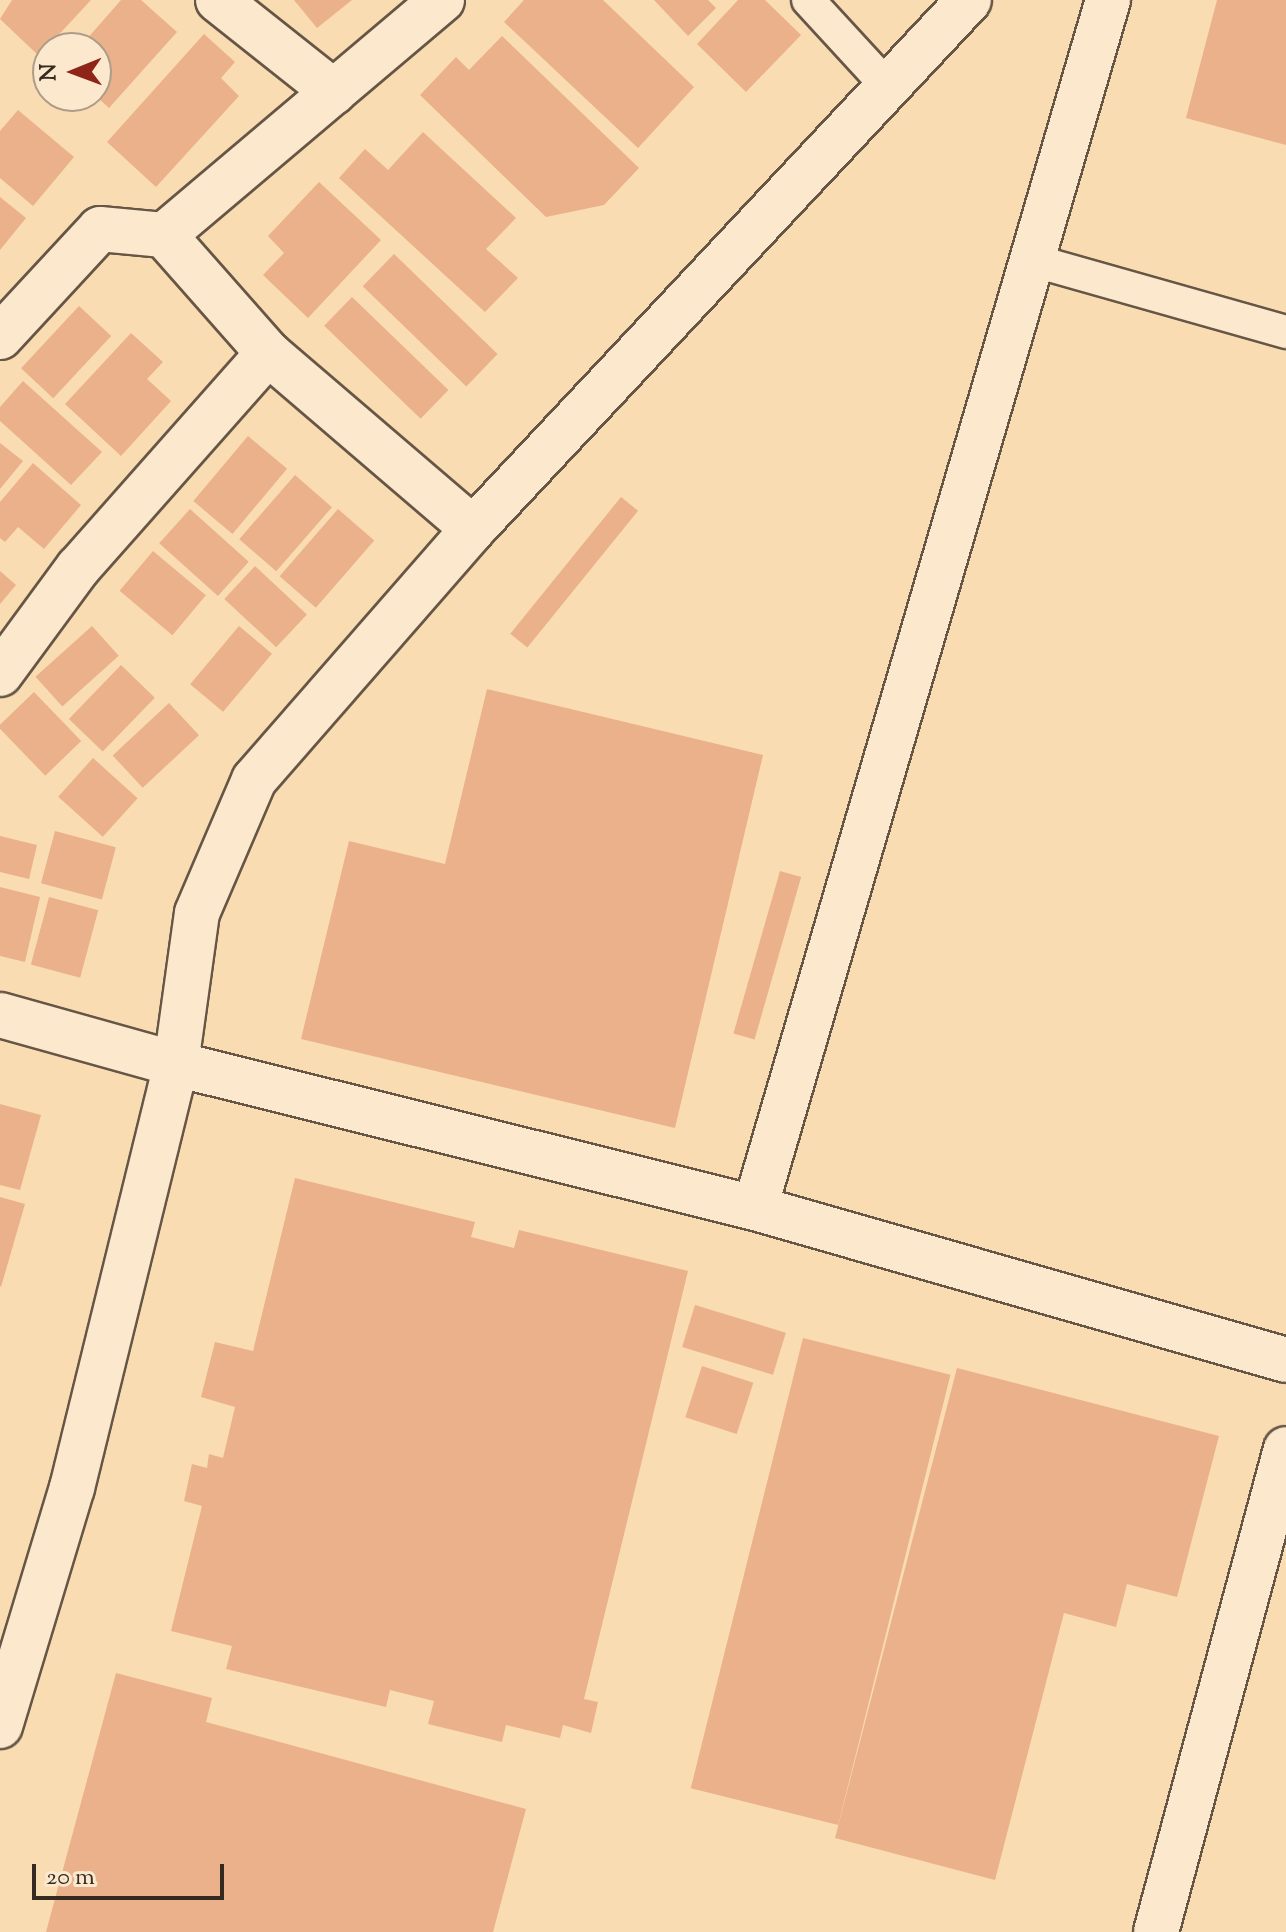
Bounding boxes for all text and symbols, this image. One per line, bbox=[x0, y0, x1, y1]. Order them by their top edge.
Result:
north arrow bbox=[32, 32, 112, 112]
text: N bbox=[34, 63, 66, 81]
scale bar bbox=[36, 1848, 228, 1898]
text: 20 m bbox=[46, 1861, 95, 1895]

